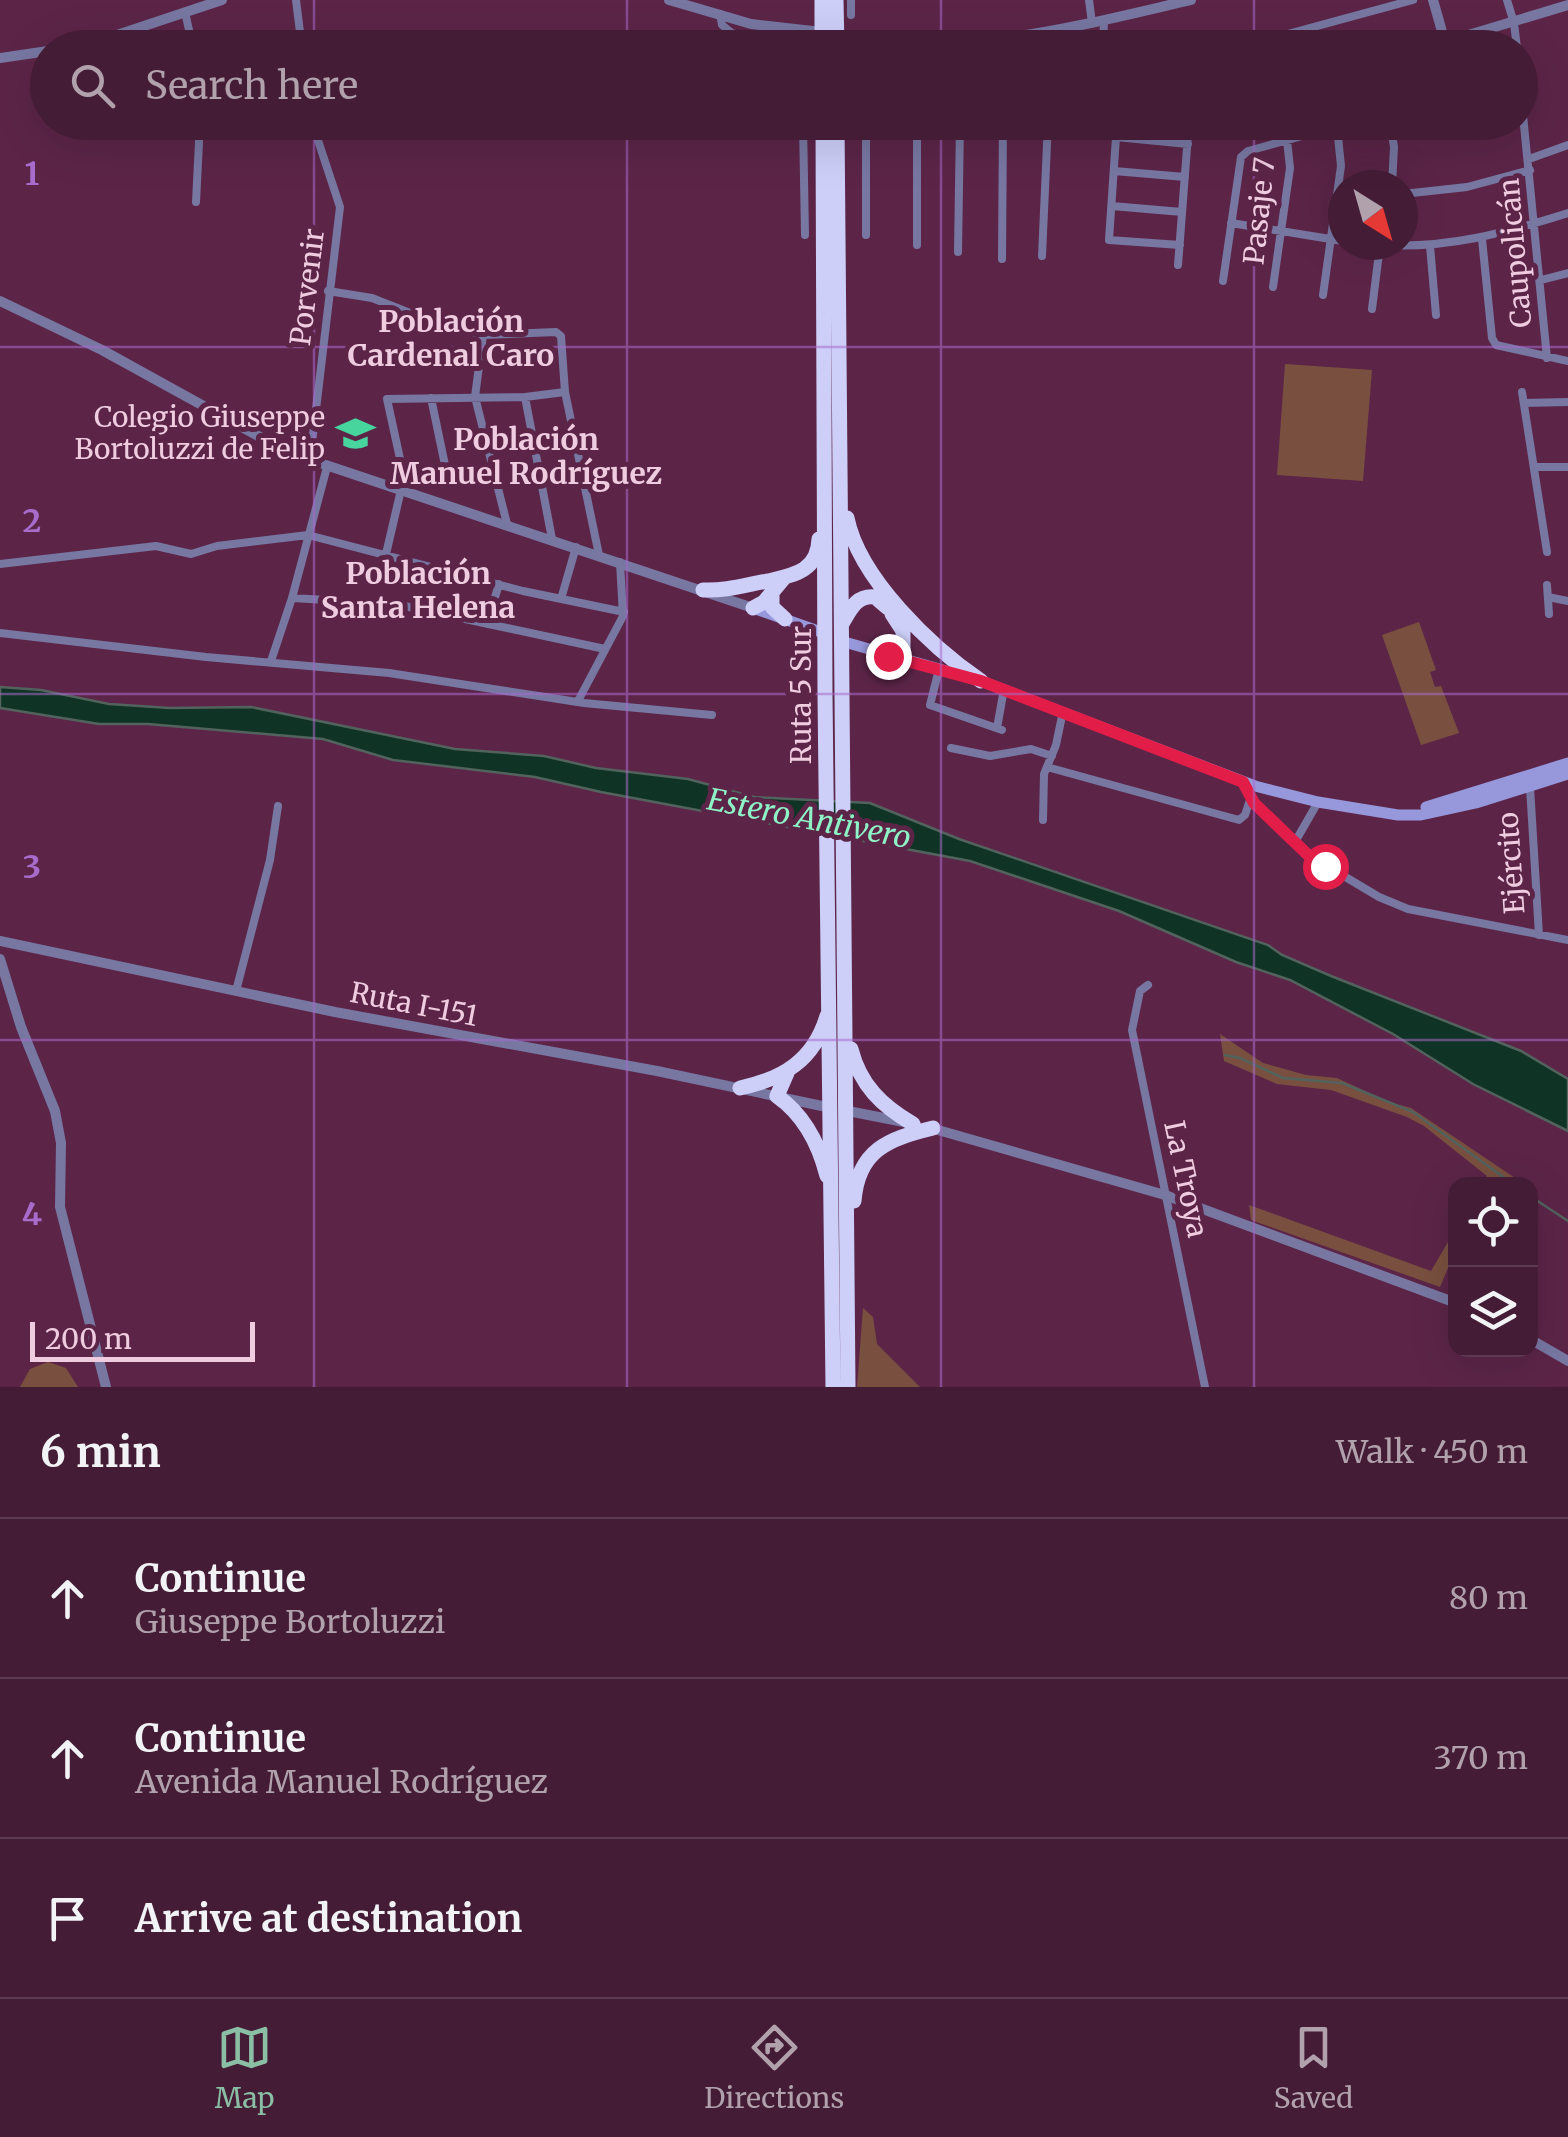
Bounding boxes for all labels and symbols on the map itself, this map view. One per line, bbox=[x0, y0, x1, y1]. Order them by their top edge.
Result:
text: 1 bbox=[25, 154, 40, 194]
street label: Pasaje 7 bbox=[1235, 156, 1283, 266]
north arrow bbox=[1328, 170, 1418, 260]
street label: Caupolicán bbox=[1491, 177, 1539, 329]
street label: Porvenir bbox=[282, 227, 332, 347]
district label: Población Cardenal Caro bbox=[348, 302, 554, 374]
place label: Colegio Giuseppe Bortoluzzi de Felip bbox=[75, 399, 325, 467]
school or university icon: Colegio Giuseppe Bortoluzzi de Felip bbox=[334, 412, 376, 454]
district label: Población Manuel Rodríguez bbox=[390, 420, 662, 492]
text: 2 bbox=[23, 501, 41, 541]
district label: Población Santa Helena bbox=[321, 554, 515, 626]
street label: Ruta 5 Sur bbox=[783, 626, 819, 764]
route end bbox=[866, 634, 912, 680]
water label: Estero Antivero bbox=[704, 780, 914, 856]
street label: Ejército bbox=[1489, 811, 1533, 915]
route start bbox=[1303, 844, 1349, 890]
text: 3 bbox=[23, 847, 41, 887]
street label: Ruta I-151 bbox=[347, 974, 481, 1034]
street label: La Troya bbox=[1156, 1117, 1216, 1241]
text: 4 bbox=[22, 1194, 42, 1234]
scale bar bbox=[30, 1317, 255, 1362]

